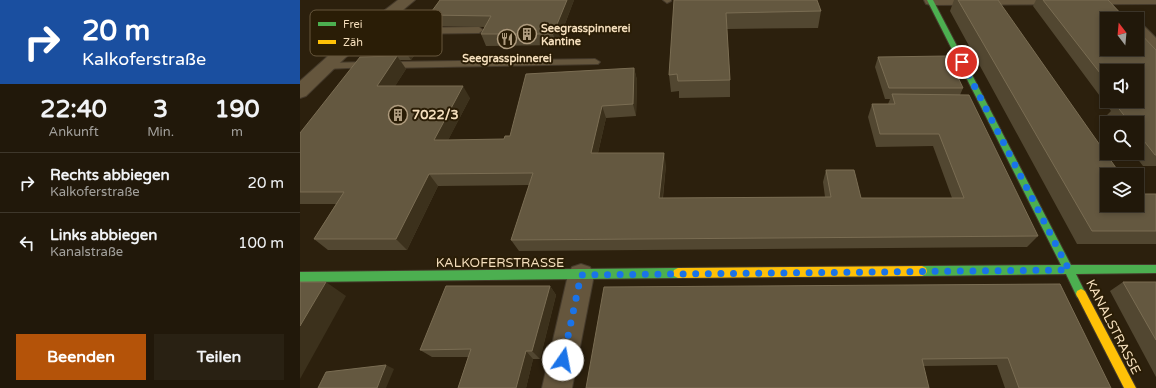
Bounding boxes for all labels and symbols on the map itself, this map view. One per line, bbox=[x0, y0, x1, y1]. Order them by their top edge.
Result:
legend bbox=[310, 10, 442, 56]
north arrow bbox=[1100, 12, 1144, 56]
text: Frei bbox=[343, 18, 362, 31]
place label: Seegrasspinnerei Kantine bbox=[541, 22, 631, 48]
building icon: Seegrasspinnerei Kantine bbox=[516, 23, 538, 45]
restaurant icon: Seegrasspinnerei bbox=[496, 28, 518, 50]
text: Zäh bbox=[343, 36, 363, 49]
pin bbox=[945, 45, 979, 79]
place label: Seegrasspinnerei bbox=[462, 52, 552, 66]
building icon: 7022/3 bbox=[387, 104, 409, 126]
place label: 7022/3 bbox=[412, 107, 459, 123]
street label: KALKOFERSTRASSE bbox=[436, 255, 564, 271]
street label: KANALSTRASSE bbox=[1082, 277, 1144, 377]
position arrow bbox=[542, 339, 584, 381]

